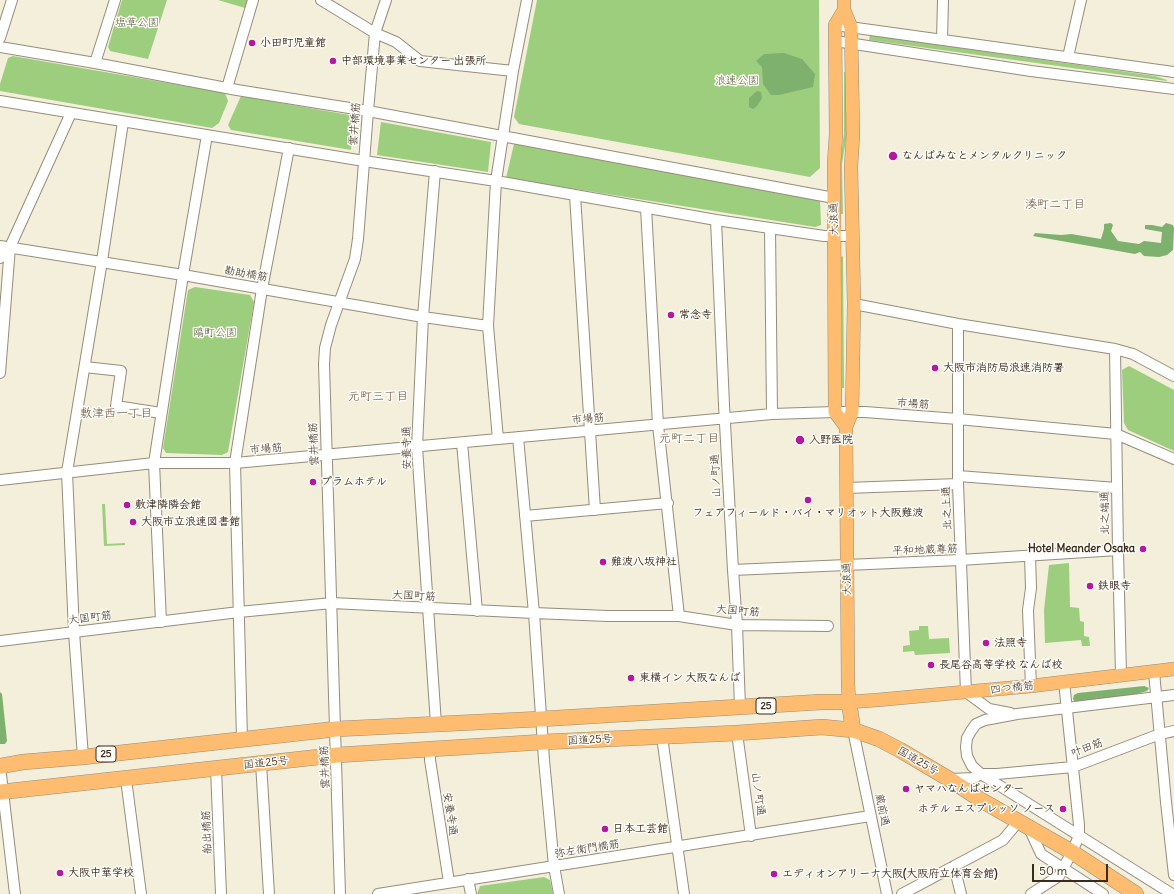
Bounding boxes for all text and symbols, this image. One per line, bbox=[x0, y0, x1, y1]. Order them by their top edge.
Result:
park label: 塩草公園 bbox=[115, 16, 159, 30]
place label: 小田町児童館 bbox=[260, 36, 326, 50]
marker: 小田町児童館 bbox=[247, 38, 257, 48]
place label: 中部環境事業センター 出張所 bbox=[341, 54, 487, 68]
marker: 中部環境事業センター 出張所 bbox=[328, 56, 338, 66]
park label: 浪速公園 bbox=[715, 74, 759, 88]
street label: 雲井橋筋 bbox=[347, 102, 363, 146]
place label: なんばみなとメンタルクリニック bbox=[902, 149, 1067, 163]
marker: なんばみなとメンタルクリニック bbox=[887, 150, 899, 162]
district label: 湊町二丁目 bbox=[1025, 198, 1085, 212]
street label: 大浪通 bbox=[827, 202, 841, 236]
street label: 勘助橋筋 bbox=[223, 264, 269, 284]
place label: 常念寺 bbox=[679, 308, 712, 322]
marker: 常念寺 bbox=[666, 310, 676, 320]
park label: 鴎町公園 bbox=[193, 326, 237, 340]
place label: 大阪市消防局浪速消防署 bbox=[943, 361, 1064, 375]
marker: 大阪市消防局浪速消防署 bbox=[930, 363, 940, 373]
district label: 元町三丁目 bbox=[348, 390, 408, 404]
street label: 市場筋 bbox=[896, 396, 930, 412]
district label: 敷津西一丁目 bbox=[80, 407, 152, 421]
street label: 市場筋 bbox=[571, 411, 605, 427]
street label: 雲井橋筋 bbox=[307, 422, 321, 466]
street label: 安養寺通 bbox=[400, 426, 414, 470]
district label: 元町二丁目 bbox=[659, 432, 719, 446]
place label: 入野医院 bbox=[809, 433, 853, 447]
marker: 入野医院 bbox=[794, 434, 806, 446]
street label: 市場筋 bbox=[249, 441, 283, 457]
street label: 山ノ町通 bbox=[708, 454, 724, 498]
place label: プラムホテル bbox=[321, 475, 387, 489]
marker: プラムホテル bbox=[308, 477, 318, 487]
street label: 北之上通 bbox=[940, 486, 954, 530]
street label: 北之端通 bbox=[1098, 491, 1112, 535]
marker: フェアフィールド・バイ・マリオット大阪難波 bbox=[803, 495, 813, 505]
place label: 敷津隣隣会館 bbox=[135, 498, 201, 512]
marker: 敷津隣隣会館 bbox=[122, 500, 132, 510]
place label: フェアフィールド・バイ・マリオット大阪難波 bbox=[693, 506, 923, 520]
place label: 大阪市立浪速図書館 bbox=[141, 515, 240, 529]
marker: 大阪市立浪速図書館 bbox=[128, 517, 138, 527]
street label: 平和地蔵尊筋 bbox=[892, 542, 958, 558]
place label: Hotel Meander Osaka bbox=[1028, 542, 1135, 556]
marker: Hotel Meander Osaka bbox=[1138, 544, 1148, 554]
place label: 難波八坂神社 bbox=[611, 555, 677, 569]
marker: 難波八坂神社 bbox=[598, 557, 608, 567]
street label: 大浪通 bbox=[840, 562, 854, 596]
place label: 鉄眼寺 bbox=[1098, 579, 1131, 593]
marker: 鉄眼寺 bbox=[1085, 581, 1095, 591]
street label: 大国町筋 bbox=[392, 588, 436, 604]
street label: 大国町筋 bbox=[716, 603, 760, 619]
street label: 大国町筋 bbox=[67, 609, 113, 627]
place label: 法照寺 bbox=[994, 636, 1027, 650]
marker: 法照寺 bbox=[981, 638, 991, 648]
place label: 長尾谷高等学校 なんば校 bbox=[939, 658, 1063, 672]
marker: 長尾谷高等学校 なんば校 bbox=[926, 660, 936, 670]
place label: 東横イン 大阪なんば bbox=[639, 671, 741, 685]
marker: 東横イン 大阪なんば bbox=[626, 673, 636, 683]
street label: 四つ橋筋 bbox=[989, 679, 1035, 697]
road number: 25 bbox=[756, 698, 776, 714]
street label: 国道25号 bbox=[567, 732, 613, 748]
street label: 叶田筋 bbox=[1069, 736, 1105, 760]
street label: 国道25号 bbox=[895, 744, 941, 778]
street label: 雲井橋筋 bbox=[318, 745, 332, 789]
road number: 25 bbox=[96, 746, 116, 762]
street label: 国道25号 bbox=[243, 754, 289, 772]
street label: 山ノ町通 bbox=[748, 771, 768, 817]
place label: ヤマハなんばセンター bbox=[914, 782, 1024, 796]
marker: ヤマハなんばセンター bbox=[901, 784, 911, 794]
street label: 安養寺通 bbox=[440, 791, 460, 837]
street label: 蔵前通 bbox=[872, 792, 892, 828]
place label: ホテル エスプレッソ ノース bbox=[918, 802, 1055, 816]
marker: ホテル エスプレッソ ノース bbox=[1058, 804, 1068, 814]
street label: 船出橋筋 bbox=[200, 810, 214, 854]
place label: 日本工芸館 bbox=[613, 822, 668, 836]
marker: 日本工芸館 bbox=[600, 824, 610, 834]
street label: 弥左衛門橋筋 bbox=[553, 837, 621, 861]
scale bar bbox=[1034, 856, 1110, 882]
text: 50 m bbox=[1039, 863, 1067, 878]
place label: 大阪中華学校 bbox=[68, 866, 134, 880]
place label: エディオンアリーナ大阪(大阪府立体育会館) bbox=[782, 867, 998, 881]
marker: 大阪中華学校 bbox=[55, 868, 65, 878]
marker: エディオンアリーナ大阪(大阪府立体育会館) bbox=[769, 869, 779, 879]

